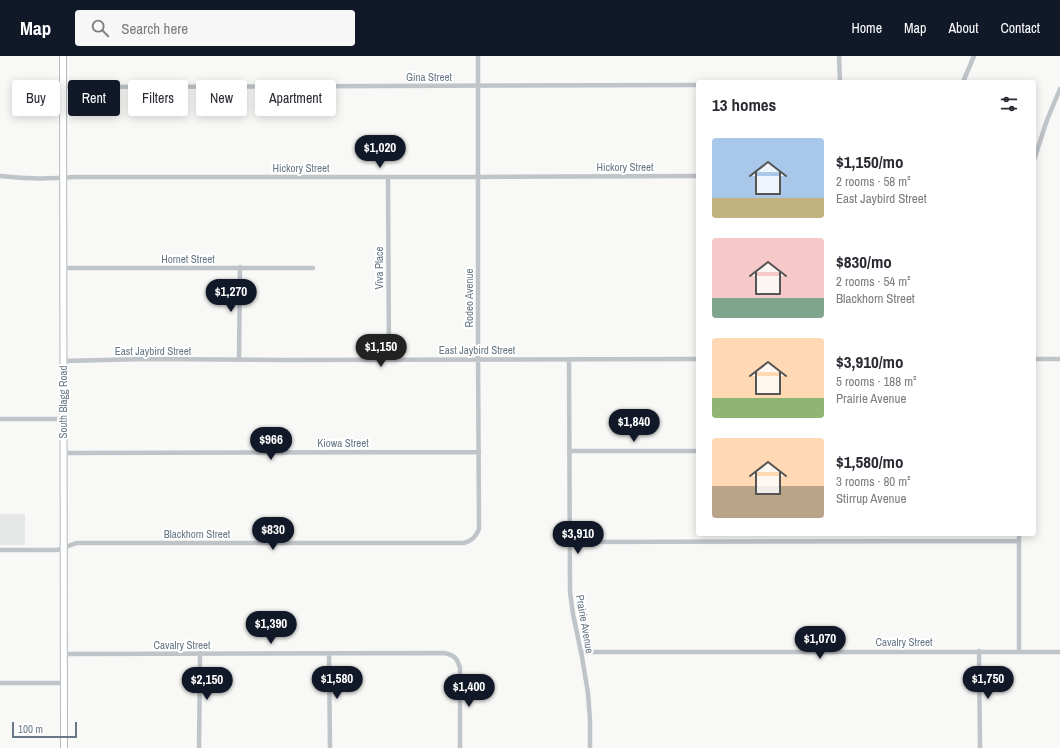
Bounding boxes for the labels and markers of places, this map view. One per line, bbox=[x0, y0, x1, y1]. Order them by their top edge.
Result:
pin: $1,020 bbox=[347, 135, 413, 169]
pin: $1,270 bbox=[198, 279, 264, 313]
pin: $1,150 bbox=[348, 334, 414, 368]
pin: $1,840 bbox=[601, 409, 667, 443]
pin: $966 bbox=[247, 427, 295, 461]
pin: $830 bbox=[249, 517, 297, 551]
pin: $3,910 bbox=[545, 521, 611, 555]
pin: $1,390 bbox=[238, 611, 304, 645]
pin: $1,070 bbox=[787, 626, 853, 660]
pin: $1,580 bbox=[304, 666, 370, 700]
pin: $1,750 bbox=[955, 666, 1021, 700]
pin: $2,150 bbox=[174, 667, 240, 701]
pin: $1,400 bbox=[436, 674, 502, 708]

